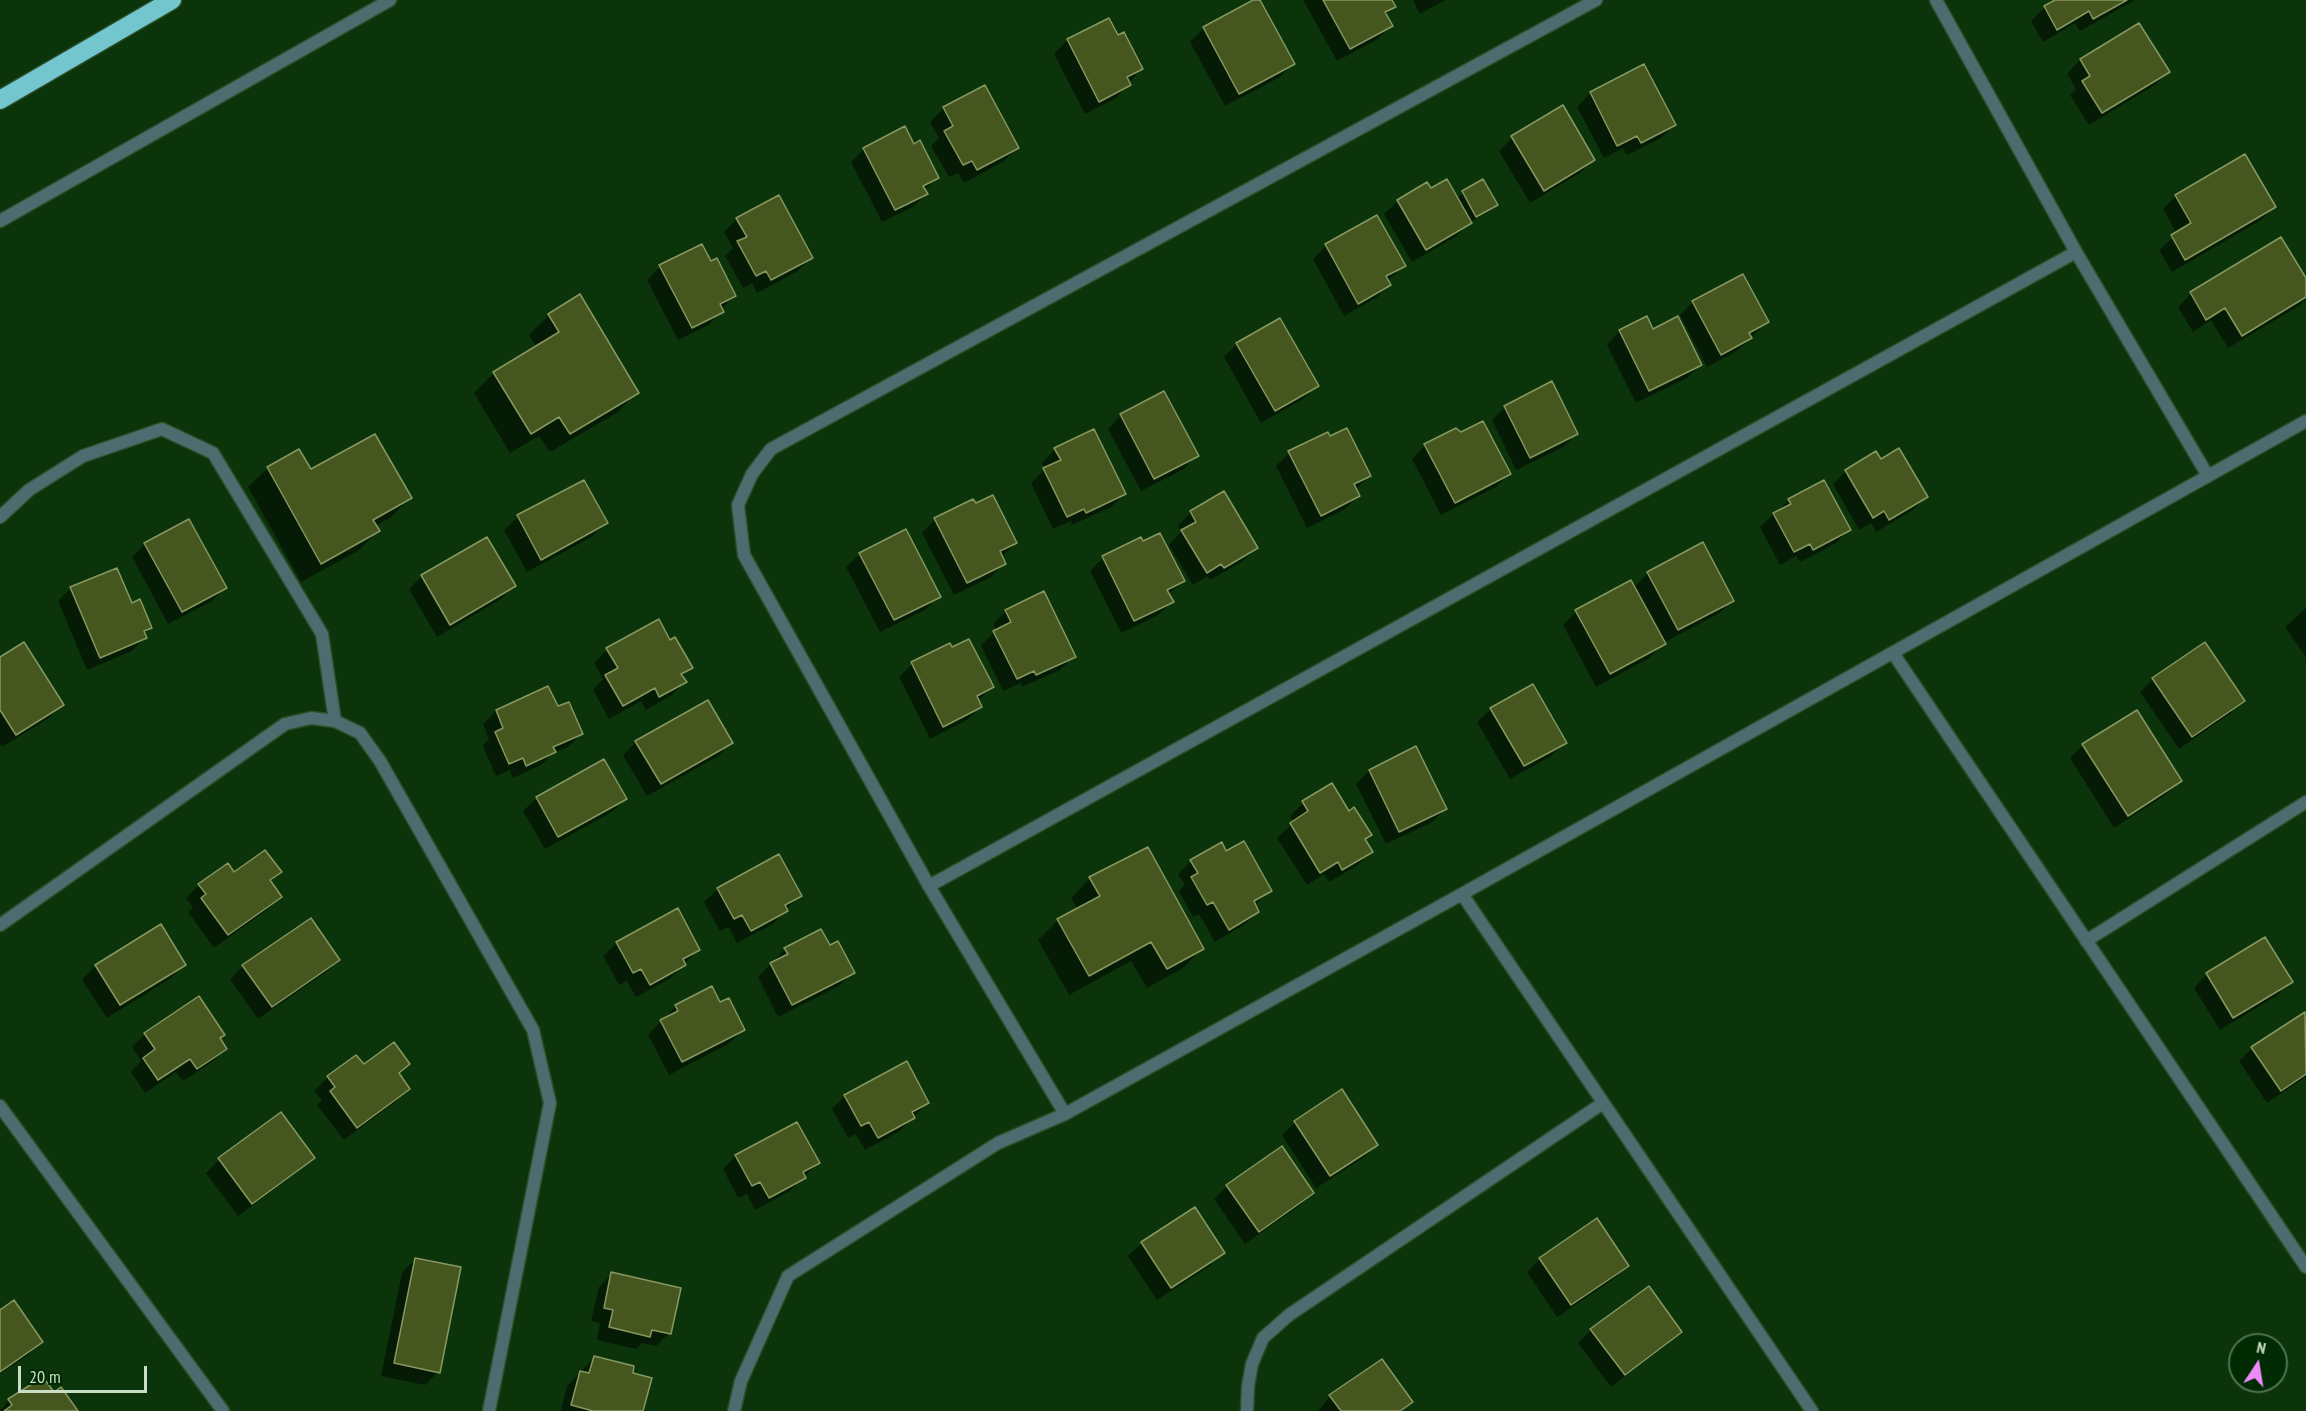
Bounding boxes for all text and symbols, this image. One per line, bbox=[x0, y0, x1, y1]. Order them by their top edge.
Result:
north arrow bbox=[2228, 1333, 2288, 1393]
text: N bbox=[2255, 1337, 2268, 1358]
scale bar bbox=[21, 1354, 150, 1392]
text: 20 m bbox=[29, 1365, 61, 1388]

